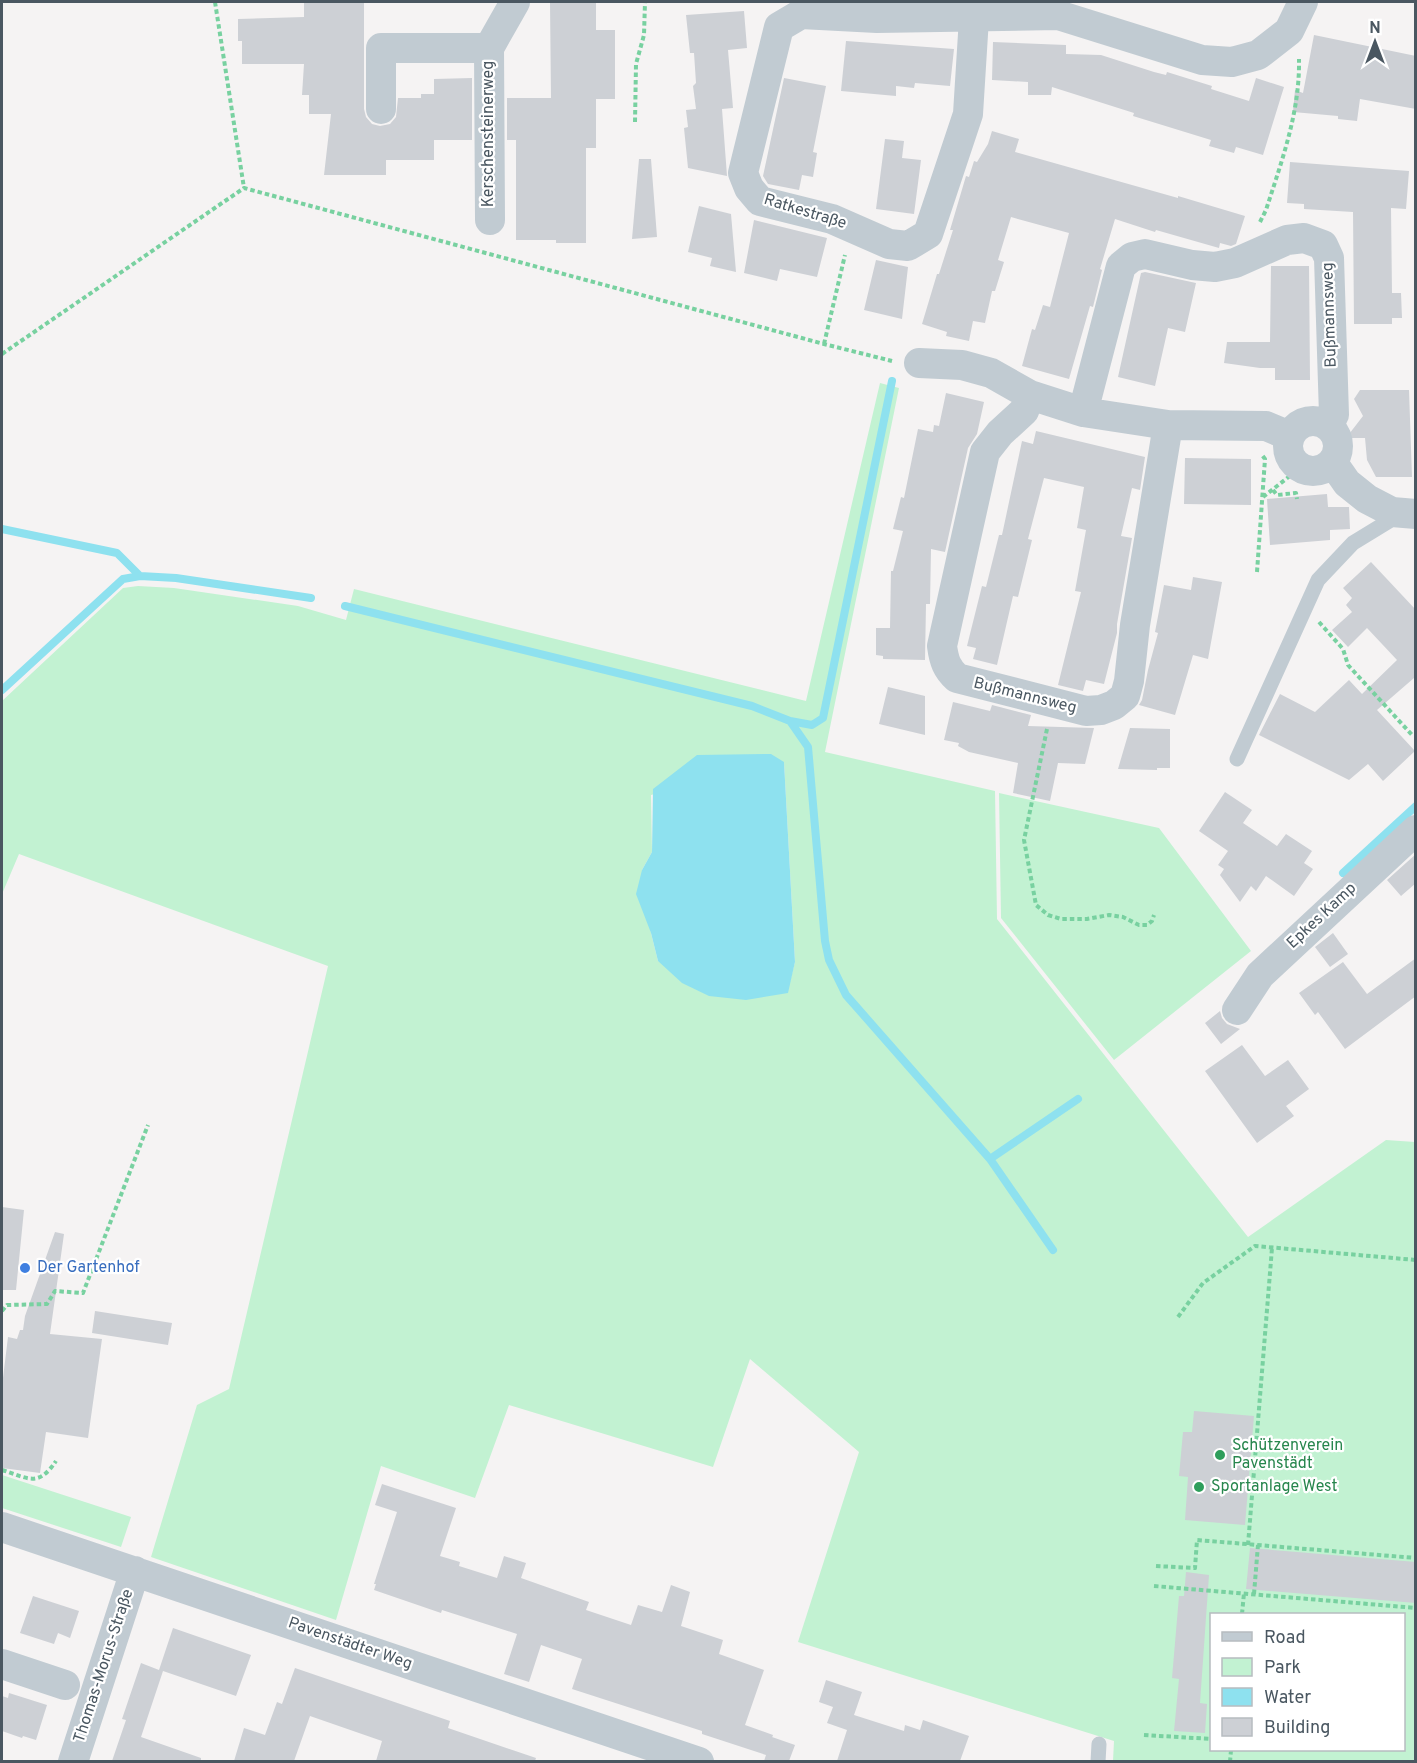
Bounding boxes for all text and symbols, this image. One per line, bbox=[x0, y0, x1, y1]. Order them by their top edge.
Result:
north arrow bbox=[1345, 12, 1405, 72]
text: N bbox=[1369, 19, 1381, 39]
street label: Kerschensteinerweg bbox=[479, 61, 499, 207]
street label: Ratkestraße bbox=[761, 190, 849, 234]
street label: Bußmannsweg bbox=[1318, 262, 1342, 368]
street label: Bußmannsweg bbox=[971, 674, 1079, 718]
street label: Epkes Kamp bbox=[1283, 879, 1361, 953]
place label: Der Gartenhof bbox=[37, 1258, 140, 1278]
marker: Der Gartenhof bbox=[18, 1261, 32, 1275]
place label: Schützenverein Pavenstädt bbox=[1232, 1436, 1343, 1474]
marker: Schützenverein Pavenstädt bbox=[1213, 1448, 1227, 1462]
place label: Sportanlage West bbox=[1211, 1477, 1338, 1497]
marker: Sportanlage West bbox=[1192, 1480, 1206, 1494]
street label: Thomas-Morus-Straße bbox=[70, 1587, 138, 1745]
street label: Pavenstädter Weg bbox=[285, 1613, 415, 1675]
legend bbox=[1210, 1613, 1405, 1751]
text: Road bbox=[1264, 1627, 1306, 1650]
text: Park bbox=[1264, 1657, 1301, 1680]
text: Water bbox=[1264, 1687, 1311, 1710]
text: Building bbox=[1264, 1717, 1330, 1740]

